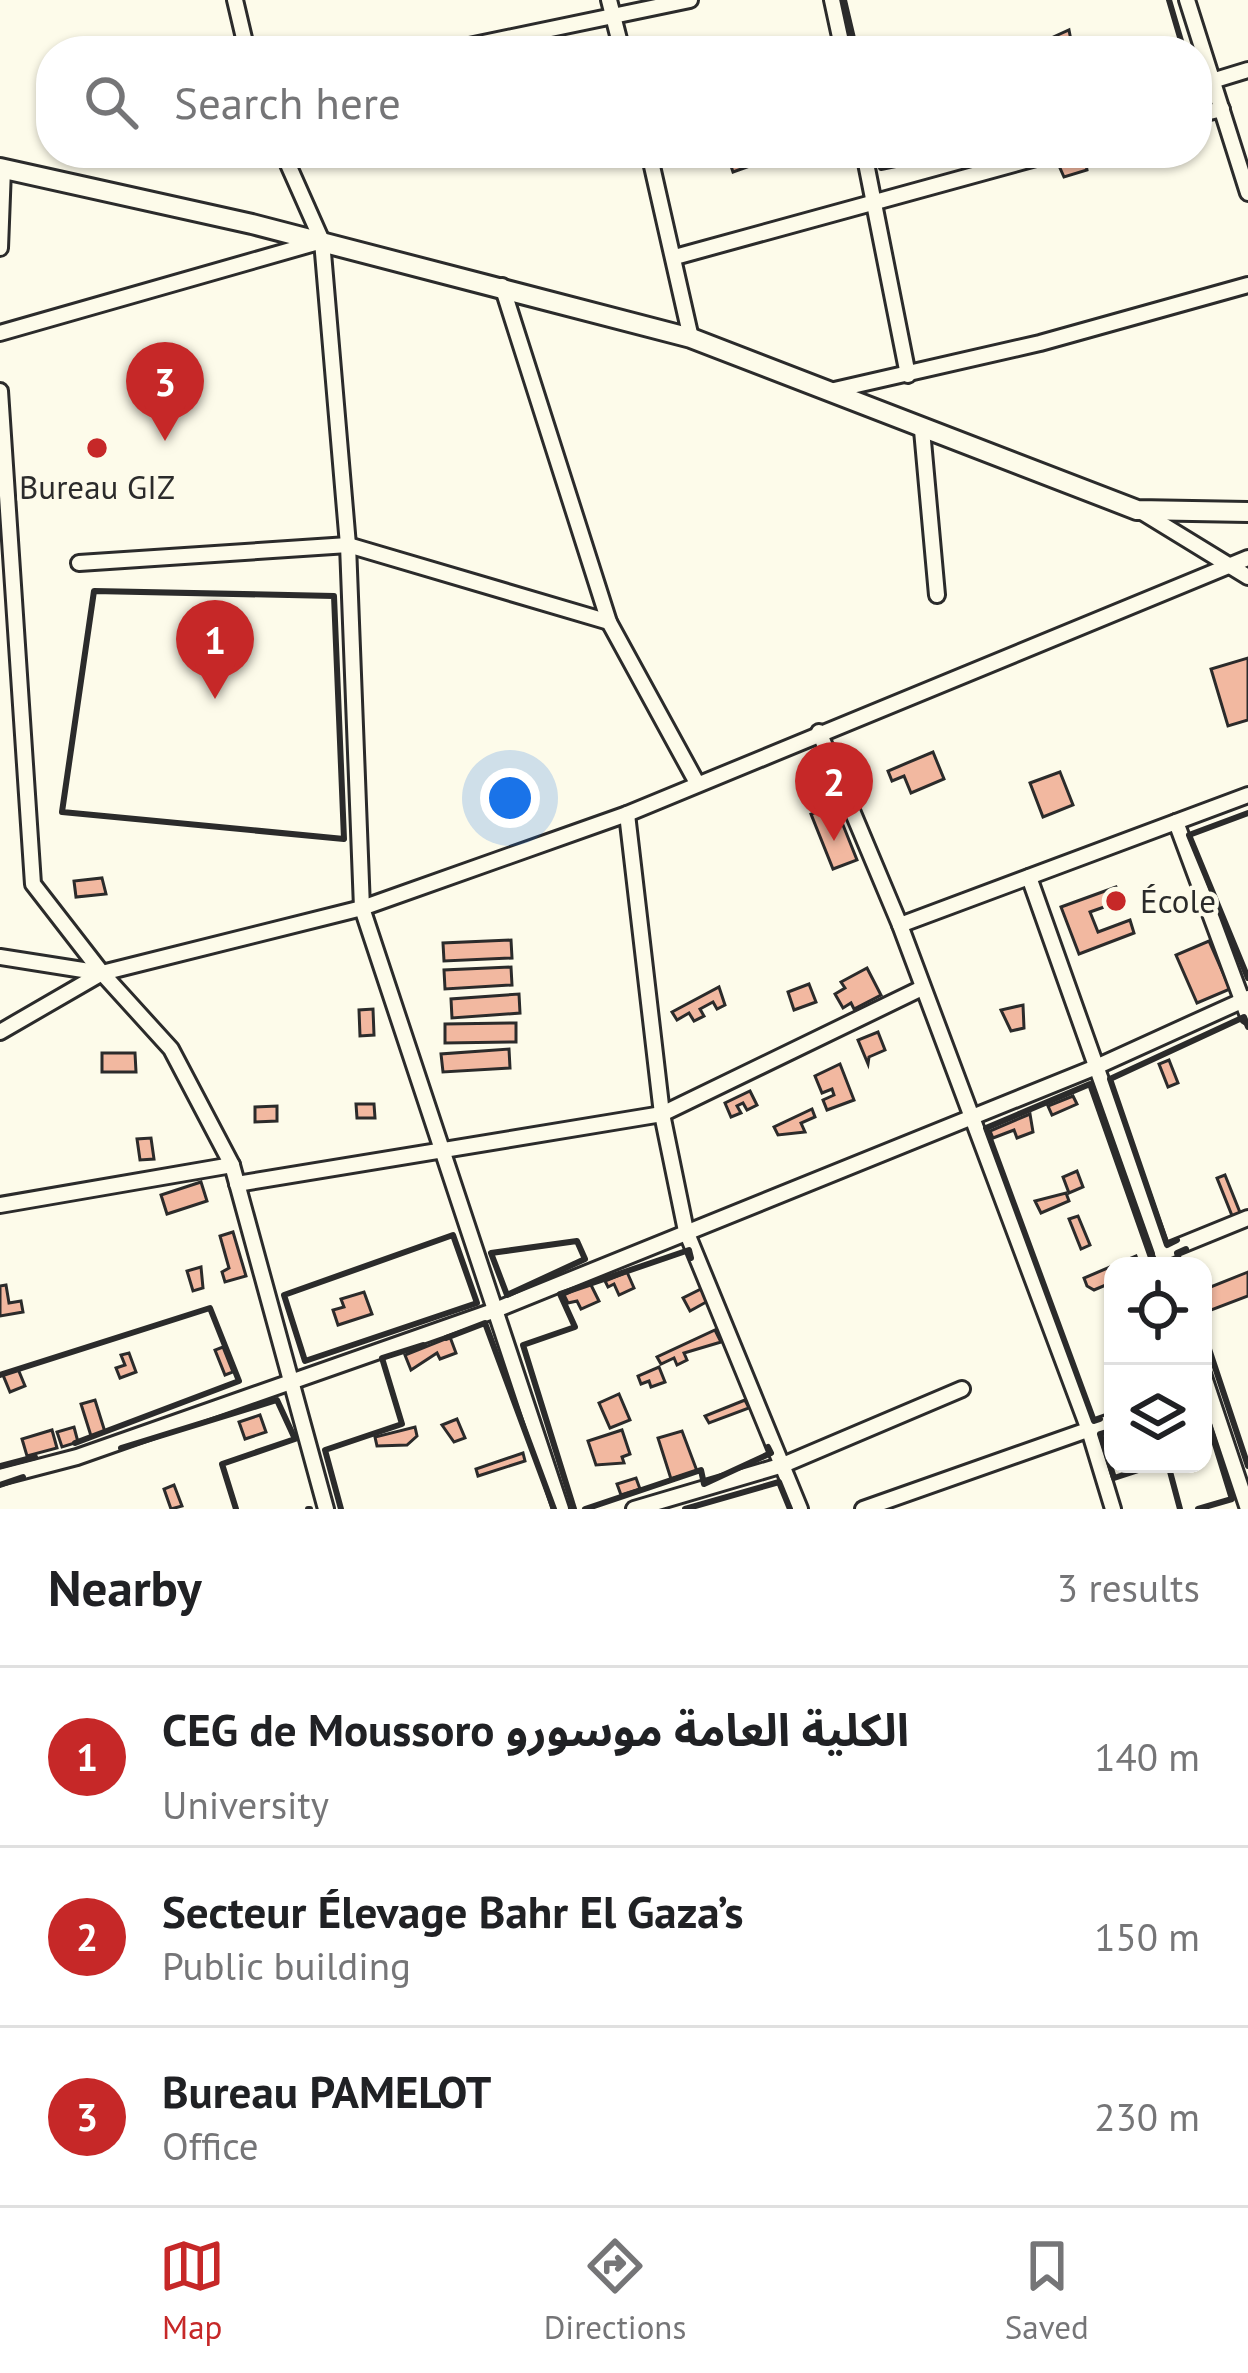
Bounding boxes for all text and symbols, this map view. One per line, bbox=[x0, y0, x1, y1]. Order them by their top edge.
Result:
search box bbox=[36, 36, 1212, 168]
icon: search bbox=[78, 69, 144, 135]
text: Search here bbox=[174, 73, 401, 131]
pin: 3 bbox=[126, 342, 204, 441]
marker: Bureau GIZ bbox=[84, 435, 110, 461]
place label: Bureau GIZ bbox=[19, 465, 175, 508]
pin: 1 bbox=[176, 600, 254, 699]
pin: 2 bbox=[795, 742, 873, 841]
your location bbox=[480, 768, 540, 828]
place label: École bbox=[1140, 879, 1216, 922]
marker: École bbox=[1103, 888, 1129, 914]
map controls bbox=[1104, 1257, 1212, 1473]
button: locate bbox=[1104, 1257, 1212, 1365]
button: layers bbox=[1104, 1365, 1212, 1473]
text: Nearby bbox=[48, 1554, 202, 1620]
text: 3 results bbox=[1057, 1562, 1200, 1613]
text: CEG de Moussoro الكلية العامة موسورو bbox=[162, 1700, 909, 1758]
text: 1 bbox=[76, 1731, 98, 1782]
text: 140 m bbox=[1094, 1731, 1200, 1782]
text: University bbox=[162, 1779, 329, 1830]
text: Secteur Élevage Bahr El Gaza’s bbox=[162, 1882, 744, 1940]
text: 2 bbox=[76, 1911, 98, 1962]
text: 150 m bbox=[1094, 1911, 1200, 1962]
text: Public building bbox=[162, 1940, 411, 1991]
text: Bureau PAMELOT bbox=[162, 2062, 491, 2120]
text: 3 bbox=[76, 2091, 98, 2142]
text: 230 m bbox=[1094, 2091, 1200, 2142]
text: Office bbox=[162, 2120, 259, 2171]
tab: Map bbox=[159, 2233, 225, 2348]
tab: Directions bbox=[544, 2233, 686, 2348]
tab: Saved bbox=[1005, 2233, 1089, 2348]

